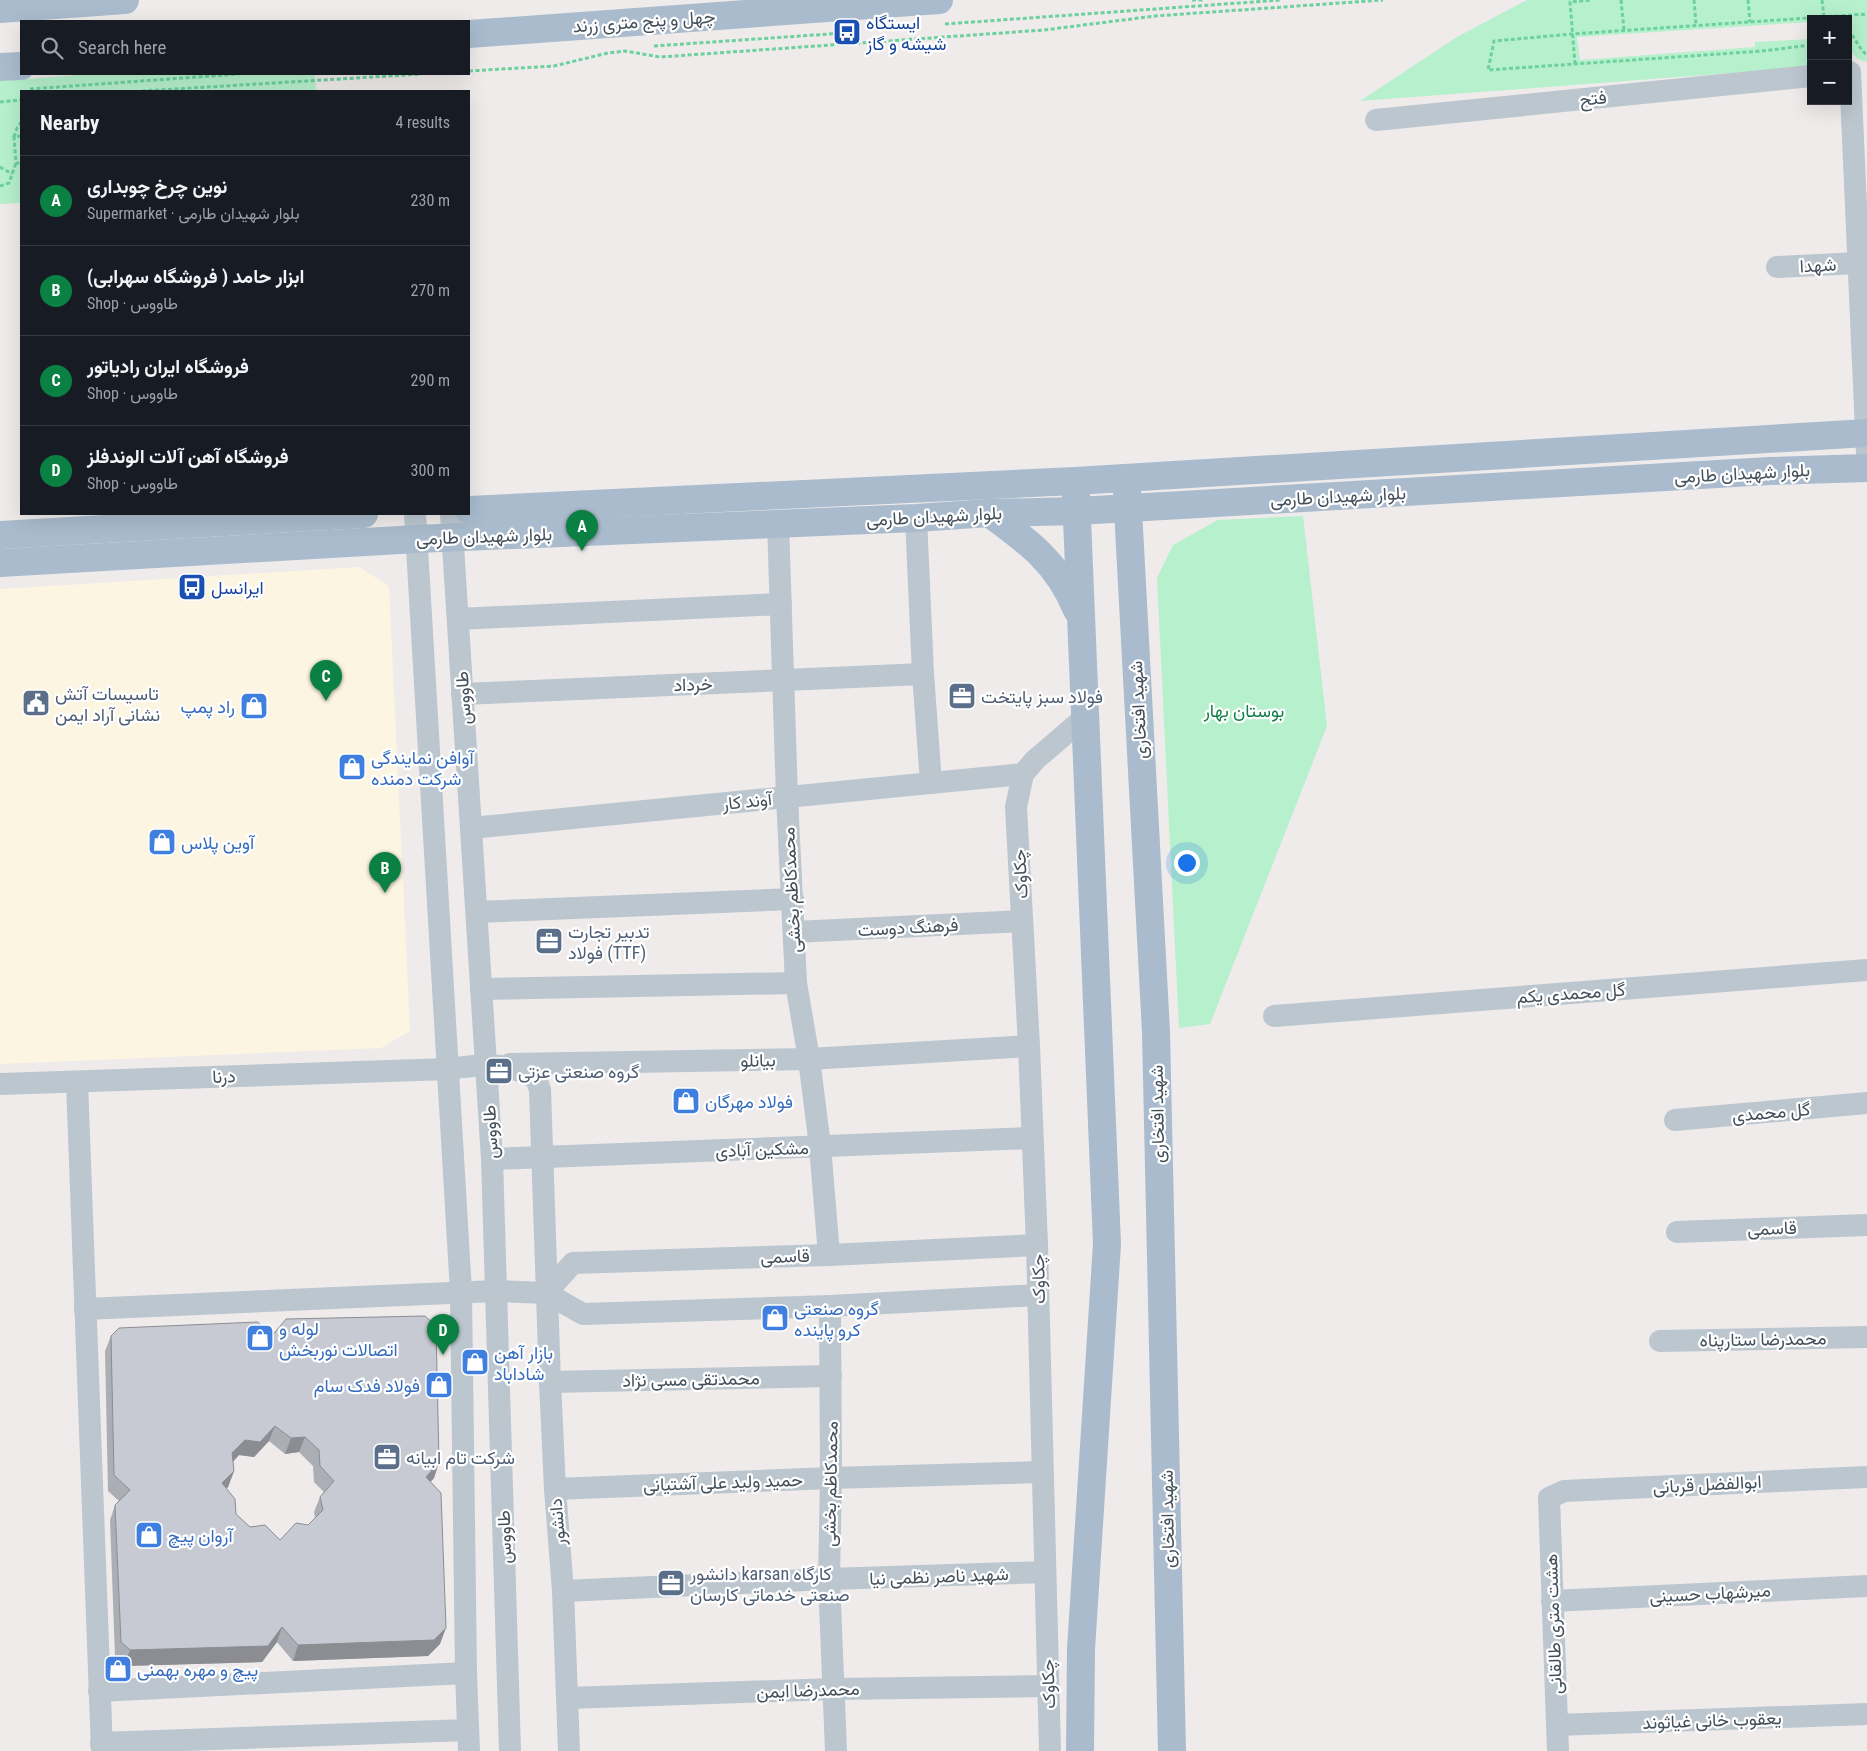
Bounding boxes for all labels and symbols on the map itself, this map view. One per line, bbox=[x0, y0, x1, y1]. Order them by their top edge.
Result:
street label: چهل و پنج متری زرند bbox=[572, 6, 716, 38]
place label: ایستگاه شیشه و گاز bbox=[865, 12, 946, 55]
bus stop icon: ایستگاه شیشه و گاز bbox=[832, 17, 862, 47]
street label: فتح bbox=[1578, 86, 1608, 112]
street label: شهدا bbox=[1799, 254, 1837, 277]
street label: بلوار شهیدان طارمی bbox=[1674, 459, 1811, 488]
street label: بلوار شهیدان طارمی bbox=[1270, 482, 1407, 511]
street label: بلوار شهیدان طارمی bbox=[866, 502, 1003, 531]
pin: A bbox=[566, 510, 598, 551]
street label: بلوار شهیدان طارمی bbox=[416, 523, 552, 550]
bus stop icon: ایرانسل bbox=[177, 572, 207, 602]
place label: ایرانسل bbox=[211, 577, 264, 599]
pin: C bbox=[310, 660, 342, 701]
street label: شهید افتخاری bbox=[1125, 660, 1152, 760]
street label: طاووس bbox=[451, 670, 476, 726]
street label: خرداد bbox=[673, 673, 713, 696]
office icon: فولاد سبز پایتخت bbox=[947, 681, 977, 711]
place label: تاسیسات آتش نشانی آراد ایمن bbox=[55, 683, 160, 726]
place label: فولاد سبز پایتخت bbox=[981, 686, 1103, 709]
public building icon: تاسیسات آتش نشانی آراد ایمن bbox=[21, 688, 51, 718]
shop icon: راد پمپ bbox=[239, 691, 269, 721]
place label: راد پمپ bbox=[180, 696, 235, 719]
park label: بوستان بهار bbox=[1203, 700, 1284, 722]
place label: آوافن نمایندگی شرکت دمنده bbox=[371, 747, 475, 790]
shop icon: آوافن نمایندگی شرکت دمنده bbox=[337, 752, 367, 782]
street label: آوند کار bbox=[720, 788, 775, 815]
street label: محمدکاظم بخشی bbox=[777, 826, 807, 953]
shop icon: آوین پلاس bbox=[147, 827, 177, 857]
place label: آوین پلاس bbox=[181, 832, 256, 855]
street label: چکاوک bbox=[1008, 849, 1034, 899]
your location bbox=[1174, 850, 1200, 876]
pin: B bbox=[369, 852, 401, 893]
street label: فرهنگ دوست bbox=[857, 914, 959, 941]
place label: تدبیر تجارت فولاد (TTF) bbox=[568, 921, 650, 964]
office icon: تدبیر تجارت فولاد (TTF) bbox=[534, 926, 564, 956]
street label: گل محمدی یکم bbox=[1516, 979, 1626, 1009]
street label: بیانلو bbox=[740, 1049, 776, 1072]
office icon: گروه صنعتی عزتی bbox=[484, 1056, 514, 1086]
place label: گروه صنعتی عزتی bbox=[518, 1061, 639, 1083]
street label: درنا bbox=[212, 1065, 236, 1088]
street label: شهید افتخاری bbox=[1146, 1065, 1169, 1163]
shop icon: فولاد مهرگان bbox=[671, 1086, 701, 1116]
place label: فولاد مهرگان bbox=[705, 1091, 793, 1113]
street label: گل محمدی bbox=[1731, 1098, 1811, 1127]
street label: طاووس bbox=[478, 1105, 503, 1159]
street label: مشکین آبادی bbox=[715, 1137, 809, 1162]
street label: قاسمی bbox=[1747, 1217, 1797, 1240]
street label: قاسمی bbox=[760, 1245, 810, 1268]
street label: چکاوک bbox=[1027, 1254, 1051, 1304]
place label: گروه صنعتی کرو پاینده bbox=[794, 1298, 879, 1342]
shop icon: گروه صنعتی کرو پاینده bbox=[760, 1303, 790, 1333]
pin: D bbox=[427, 1314, 459, 1355]
place label: لوله و اتصالات نوربخش bbox=[279, 1318, 398, 1361]
shop icon: لوله و اتصالات نوربخش bbox=[245, 1323, 275, 1353]
street label: محمدرضا ستارپناه bbox=[1699, 1327, 1827, 1353]
place label: بازار آهن شاداباد bbox=[494, 1342, 553, 1384]
shop icon: بازار آهن شاداباد bbox=[460, 1347, 490, 1377]
street label: محمدتقی مسی نژاد bbox=[622, 1367, 760, 1392]
shop icon: فولاد فدک سام bbox=[424, 1370, 454, 1400]
place label: فولاد فدک سام bbox=[314, 1375, 420, 1398]
street label: محمدکاظم بخشی bbox=[818, 1421, 844, 1547]
office icon: شرکت تام ابیانه bbox=[372, 1442, 402, 1472]
place label: شرکت تام ابیانه bbox=[406, 1447, 515, 1470]
street label: حمید ولید علی آشتیانی bbox=[643, 1469, 803, 1496]
street label: شهید افتخاری bbox=[1156, 1470, 1179, 1568]
street label: ابوالفضل قربانی bbox=[1652, 1471, 1762, 1498]
street label: دانشور bbox=[544, 1497, 571, 1547]
street label: طاووس bbox=[493, 1510, 516, 1564]
shop icon: آروان پیچ bbox=[134, 1520, 164, 1550]
place label: آروان پیچ bbox=[168, 1525, 234, 1548]
street label: هشت متری طالقانی bbox=[1540, 1553, 1567, 1695]
place label: دانشور karsan کارگاه صنعتی خدماتی کارسان bbox=[689, 1563, 850, 1606]
street label: شهید ناصر نظمی نیا bbox=[869, 1563, 1009, 1590]
office icon: دانشور karsan کارگاه صنعتی خدماتی کارسان bbox=[656, 1568, 686, 1598]
street label: میرشهاب حسینی bbox=[1649, 1579, 1771, 1608]
shop icon: پیچ و مهره بهمنی bbox=[103, 1654, 133, 1684]
place label: پیچ و مهره بهمنی bbox=[137, 1659, 258, 1682]
street label: چکاوک bbox=[1037, 1659, 1061, 1709]
street label: محمدرضا ایمن bbox=[756, 1678, 860, 1703]
street label: یعقوب خانی غیاثوند bbox=[1642, 1707, 1782, 1734]

